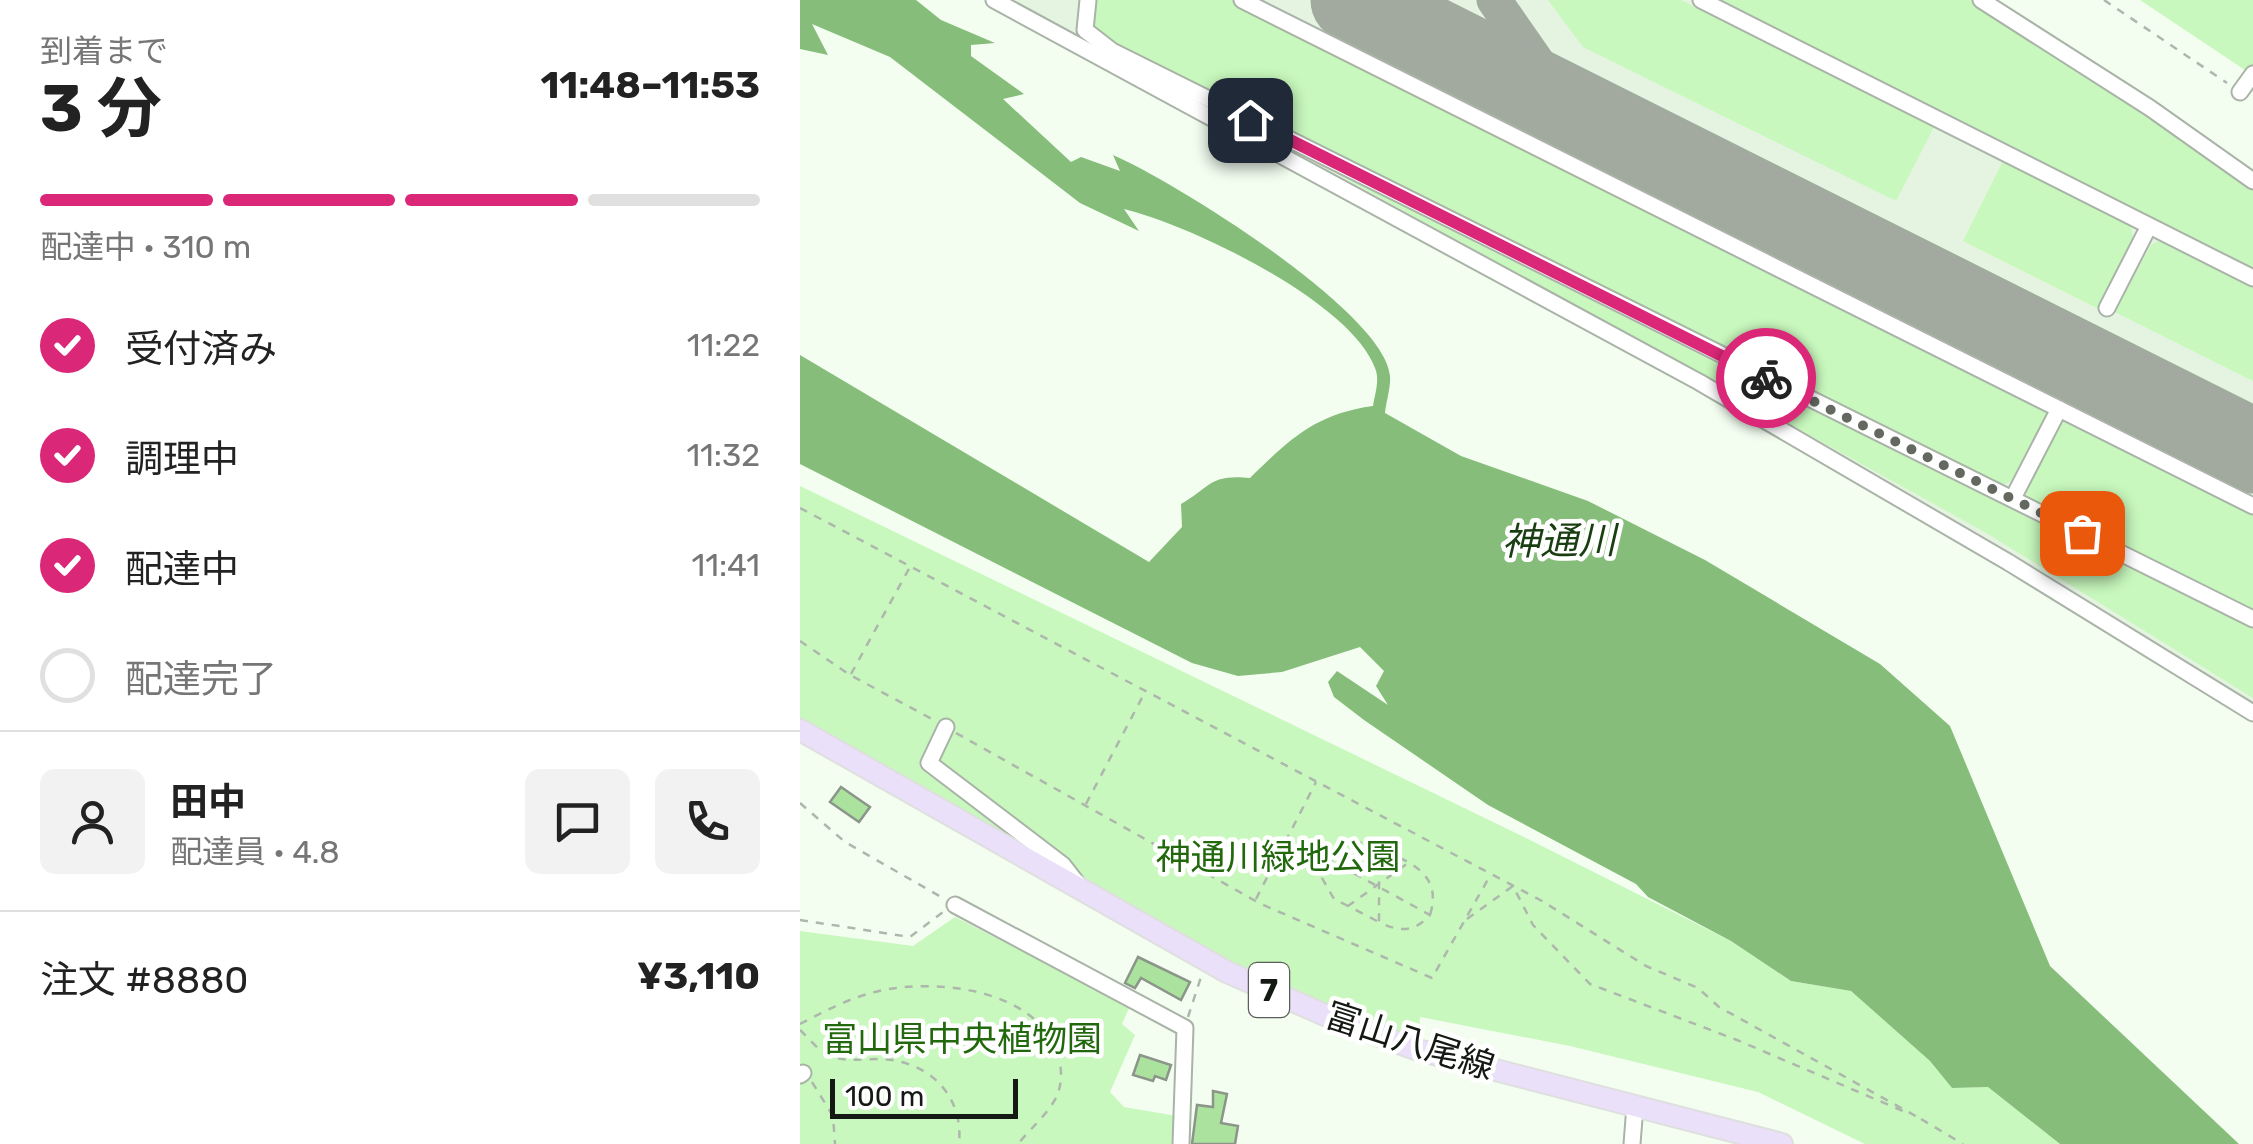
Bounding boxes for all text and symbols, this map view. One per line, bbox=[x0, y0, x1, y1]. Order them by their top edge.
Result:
text: 到着まで bbox=[40, 32, 168, 70]
text: 11:48–11:53 bbox=[540, 62, 760, 108]
text: 3 分 bbox=[40, 70, 162, 147]
pin bbox=[1208, 78, 1293, 163]
icon: home bbox=[1223, 93, 1278, 148]
text: 配達中 · 310 m bbox=[40, 228, 251, 266]
icon: check bbox=[40, 318, 95, 373]
text: 受付済み bbox=[125, 326, 277, 372]
text: 11:22 bbox=[687, 326, 760, 364]
courier bbox=[1716, 328, 1816, 428]
icon: bike bbox=[1739, 351, 1794, 406]
icon: check bbox=[40, 428, 95, 483]
text: 調理中 bbox=[125, 436, 239, 482]
text: 11:32 bbox=[686, 436, 760, 474]
pin bbox=[2040, 491, 2125, 576]
icon: bag bbox=[2055, 506, 2110, 561]
water label: 神通川 bbox=[1502, 517, 1620, 565]
icon: check bbox=[40, 538, 95, 593]
text: 配達中 bbox=[125, 546, 239, 592]
text: 11:41 bbox=[691, 546, 760, 584]
text: 配達完了 bbox=[125, 656, 277, 702]
button: person bbox=[40, 769, 145, 874]
button: chat bbox=[525, 769, 630, 874]
button: phone bbox=[655, 769, 760, 874]
text: 田中 bbox=[170, 779, 246, 825]
text: 配達員 · 4.8 bbox=[170, 833, 340, 871]
park label: 神通川緑地公園 bbox=[1155, 836, 1401, 878]
text: ¥3,110 bbox=[637, 953, 760, 999]
text: 注文 #8880 bbox=[40, 957, 248, 1003]
road number: 7 bbox=[1249, 963, 1289, 1017]
street label: 富山八尾線 bbox=[1320, 994, 1500, 1088]
park label: 富山県中央植物園 bbox=[822, 1018, 1102, 1060]
scale bar bbox=[830, 1074, 1018, 1118]
text: 100 m bbox=[845, 1080, 924, 1113]

